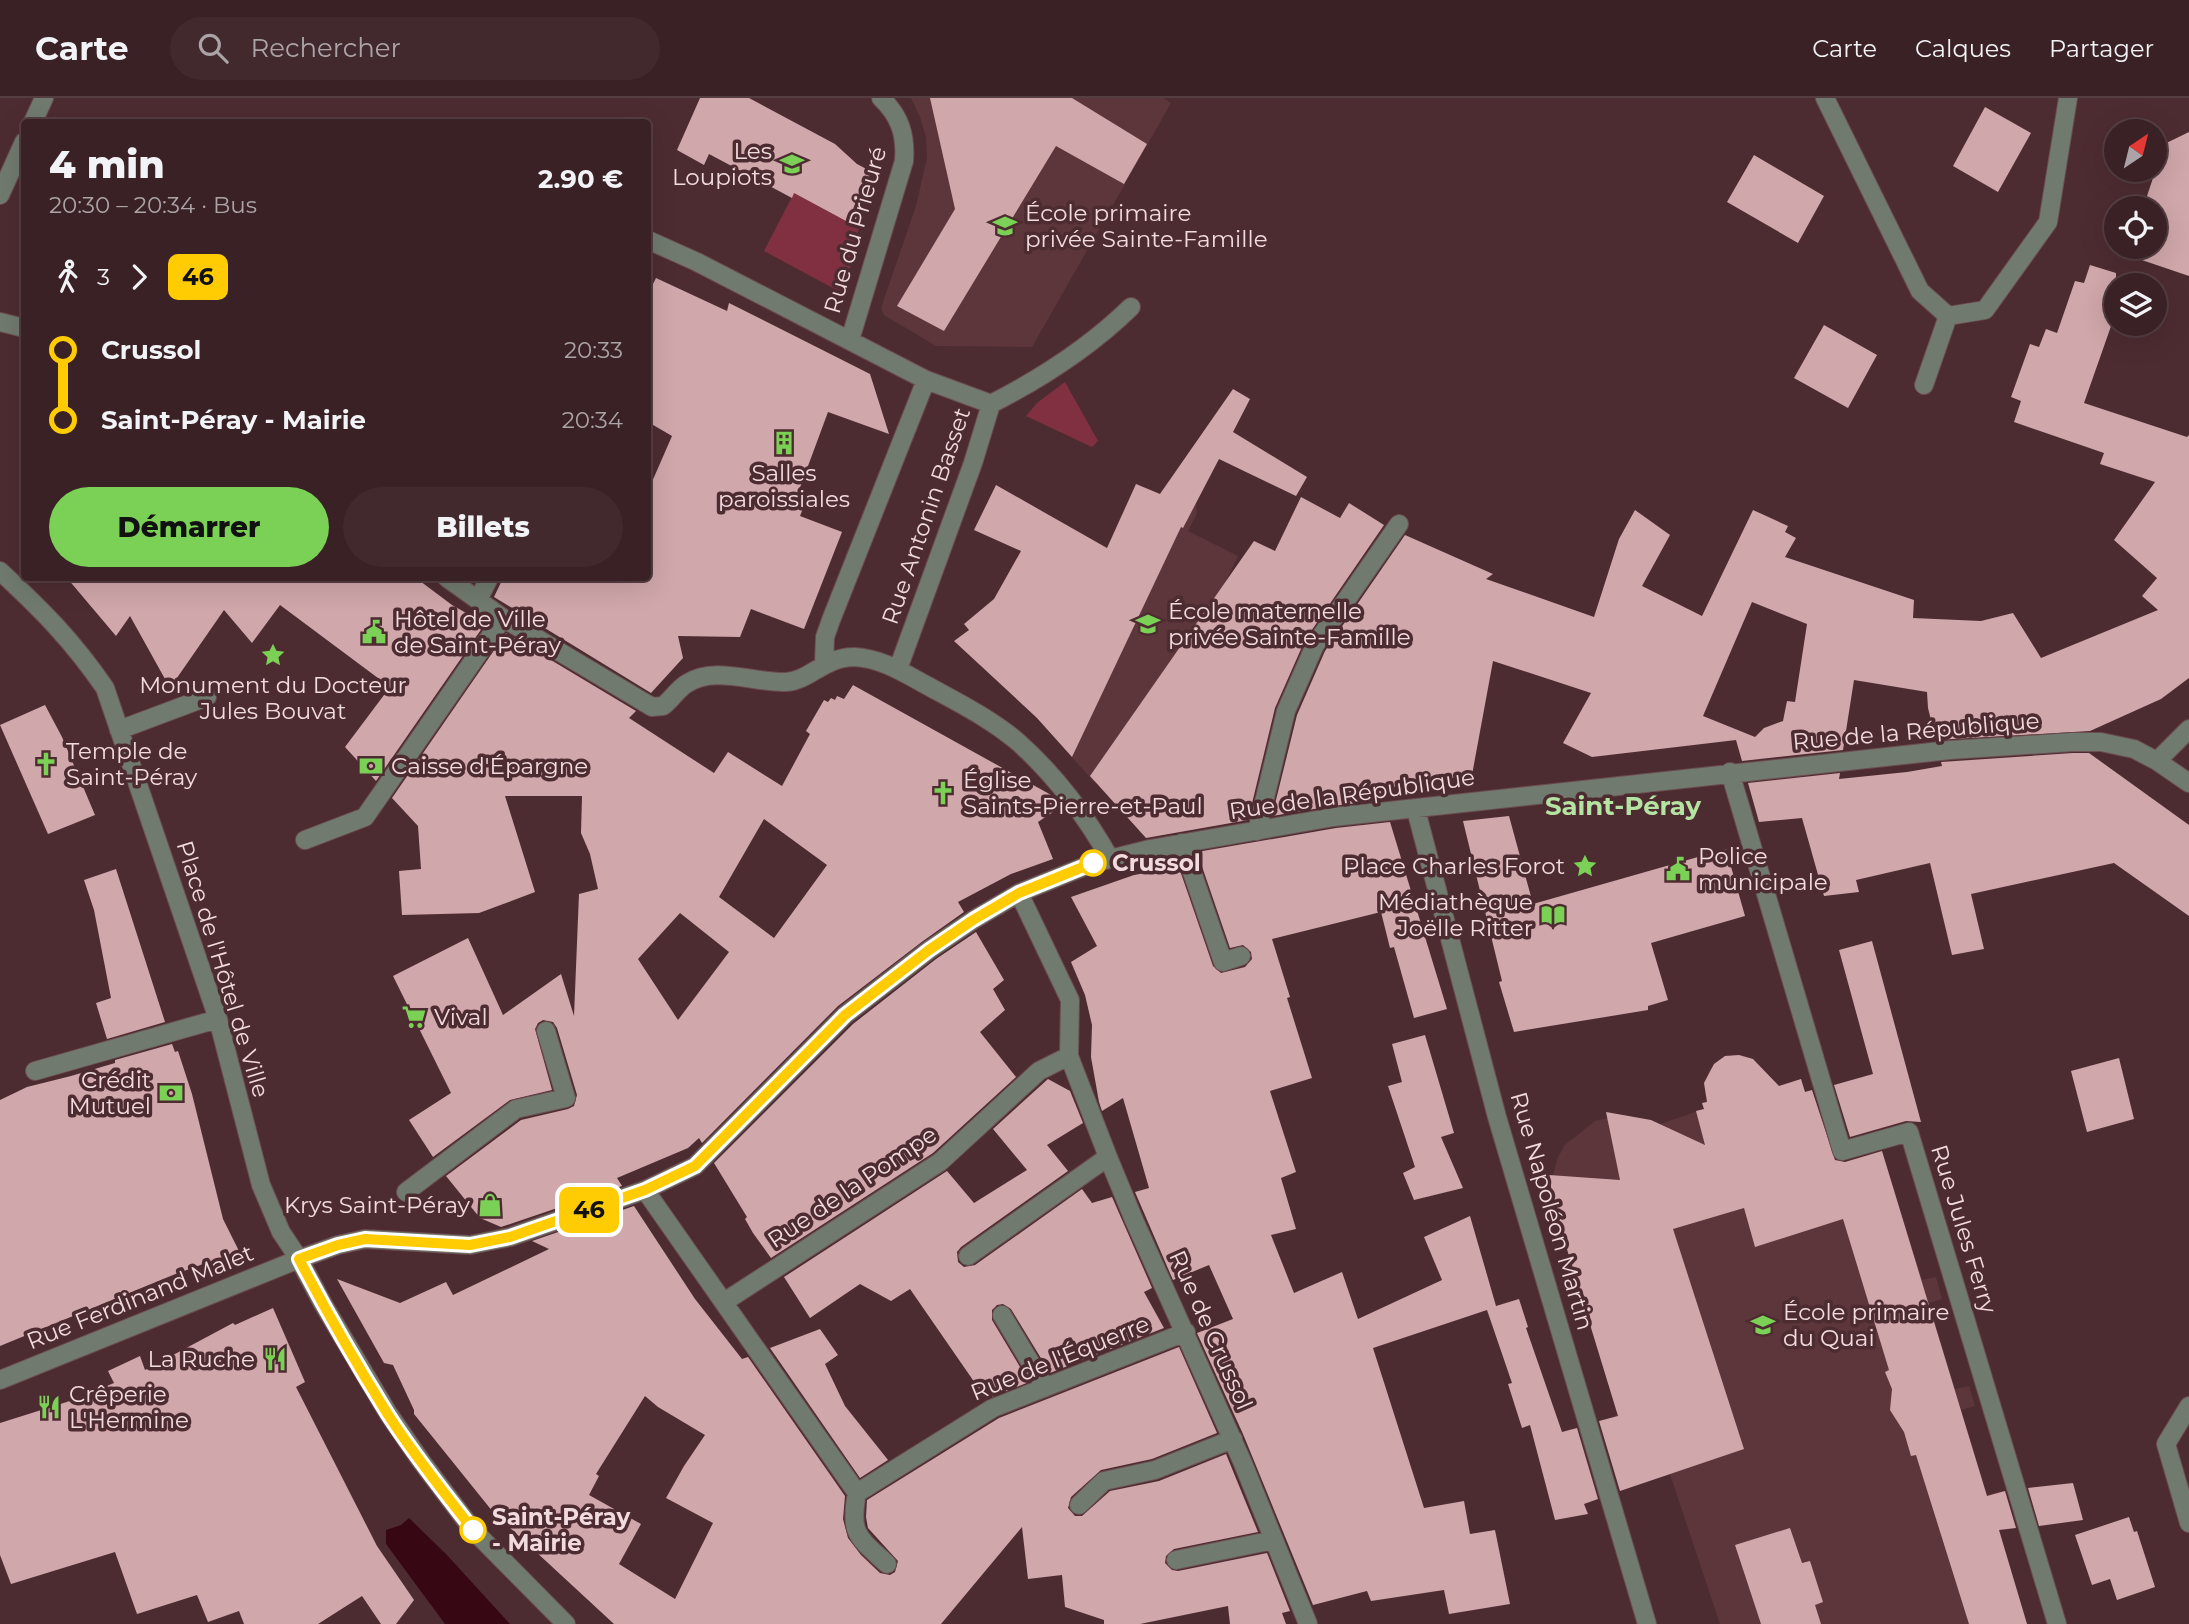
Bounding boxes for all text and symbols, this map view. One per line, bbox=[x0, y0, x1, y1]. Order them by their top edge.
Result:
search box bbox=[170, 17, 660, 80]
text: Carte bbox=[35, 28, 128, 68]
icon: search bbox=[194, 29, 232, 67]
text: Rechercher bbox=[250, 32, 401, 64]
text: Carte bbox=[1812, 34, 1877, 63]
text: Calques bbox=[1915, 34, 2011, 63]
text: Partager bbox=[2049, 34, 2154, 63]
north arrow bbox=[2104, 119, 2166, 182]
map controls bbox=[2104, 119, 2167, 336]
place label: Les Loupiots bbox=[672, 137, 772, 191]
text: 4 min bbox=[49, 141, 165, 188]
street label: Rue du Prieuré bbox=[818, 143, 892, 317]
school or university icon: Les Loupiots bbox=[778, 150, 806, 178]
text: 2.90 € bbox=[538, 163, 623, 195]
text: 20:30 – 20:34 · Bus bbox=[49, 191, 257, 219]
button: locate bbox=[2104, 196, 2167, 259]
place label: École primaire privée Sainte-Famille bbox=[1025, 199, 1268, 253]
school or university icon: École primaire privée Sainte-Famille bbox=[991, 212, 1019, 240]
icon: walk bbox=[49, 258, 87, 296]
icon: forward bbox=[120, 258, 158, 296]
text: 46 bbox=[182, 262, 214, 291]
text: 3 bbox=[97, 263, 110, 291]
button: layers bbox=[2104, 273, 2167, 336]
text: Crussol bbox=[101, 334, 201, 366]
text: 20:33 bbox=[564, 336, 623, 364]
text: Saint-Péray - Mairie bbox=[101, 404, 366, 436]
street label: Rue Antonin Basset bbox=[876, 404, 976, 628]
text: 20:34 bbox=[562, 406, 623, 434]
building icon: Salles paroissiales bbox=[770, 429, 798, 457]
place label: Salles paroissiales bbox=[718, 459, 850, 513]
button: Démarrer bbox=[49, 487, 329, 567]
button: Billets bbox=[343, 487, 623, 567]
place label: École maternelle privée Sainte-Famille bbox=[1168, 597, 1411, 651]
place label: Hôtel de Ville de Saint-Péray bbox=[394, 605, 561, 659]
school or university icon: École maternelle privée Sainte-Famille bbox=[1134, 610, 1162, 638]
public building icon: Hôtel de Ville de Saint-Péray bbox=[360, 618, 388, 646]
place icon: Monument du Docteur Jules Bouvat bbox=[259, 641, 287, 669]
place label: Monument du Docteur Jules Bouvat bbox=[139, 671, 407, 725]
street label: Rue de la République bbox=[1791, 706, 2041, 756]
place label: Temple de Saint-Péray bbox=[66, 737, 198, 791]
church icon: Temple de Saint-Péray bbox=[32, 750, 60, 778]
bank icon: Caisse d'Épargne bbox=[357, 752, 385, 780]
place label: Caisse d'Épargne bbox=[391, 752, 588, 780]
street label: Rue de la République bbox=[1227, 763, 1477, 825]
place label: Église Saints-Pierre-et-Paul bbox=[963, 766, 1203, 820]
church icon: Église Saints-Pierre-et-Paul bbox=[929, 779, 957, 807]
district label: Saint-Péray bbox=[1545, 790, 1702, 822]
street label: Place de l'Hôtel de Ville bbox=[171, 837, 275, 1101]
place label: Police municipale bbox=[1698, 842, 1828, 896]
place label: Crussol bbox=[1112, 849, 1201, 877]
marker: Crussol bbox=[1080, 850, 1106, 876]
place label: Place Charles Forot bbox=[1343, 852, 1565, 880]
place icon: Place Charles Forot bbox=[1571, 852, 1599, 880]
public building icon: Police municipale bbox=[1664, 855, 1692, 883]
place label: Médiathèque Joëlle Ritter bbox=[1378, 888, 1533, 942]
library icon: Médiathèque Joëlle Ritter bbox=[1539, 901, 1567, 929]
supermarket icon: Vival bbox=[400, 1003, 428, 1031]
place label: Vival bbox=[434, 1003, 488, 1031]
place label: Crédit Mutuel bbox=[69, 1066, 151, 1120]
bank icon: Crédit Mutuel bbox=[157, 1079, 185, 1107]
street label: Rue Napoléon Martin bbox=[1505, 1089, 1599, 1333]
street label: Rue de la Pompe bbox=[762, 1120, 942, 1254]
street label: Rue Jules Ferry bbox=[1925, 1141, 2003, 1317]
line badge: 46 bbox=[558, 1187, 620, 1233]
place label: Krys Saint-Péray bbox=[284, 1191, 471, 1219]
shop icon: Krys Saint-Péray bbox=[476, 1191, 504, 1219]
text: 46 bbox=[573, 1195, 605, 1224]
street label: Rue Ferdinand Malet bbox=[23, 1239, 257, 1355]
street label: Rue de Crussol bbox=[1163, 1246, 1259, 1414]
place label: École primaire du Quai bbox=[1783, 1298, 1949, 1352]
street label: Rue de l'Équerre bbox=[966, 1309, 1154, 1407]
school or university icon: École primaire du Quai bbox=[1749, 1311, 1777, 1339]
place label: La Ruche bbox=[148, 1345, 255, 1373]
restaurant icon: La Ruche bbox=[261, 1345, 289, 1373]
place label: Crêperie L'Hermine bbox=[69, 1380, 189, 1434]
restaurant icon: Crêperie L'Hermine bbox=[35, 1393, 63, 1421]
place label: Saint-Péray - Mairie bbox=[492, 1503, 630, 1557]
marker: Saint-Péray - Mairie bbox=[460, 1517, 486, 1543]

